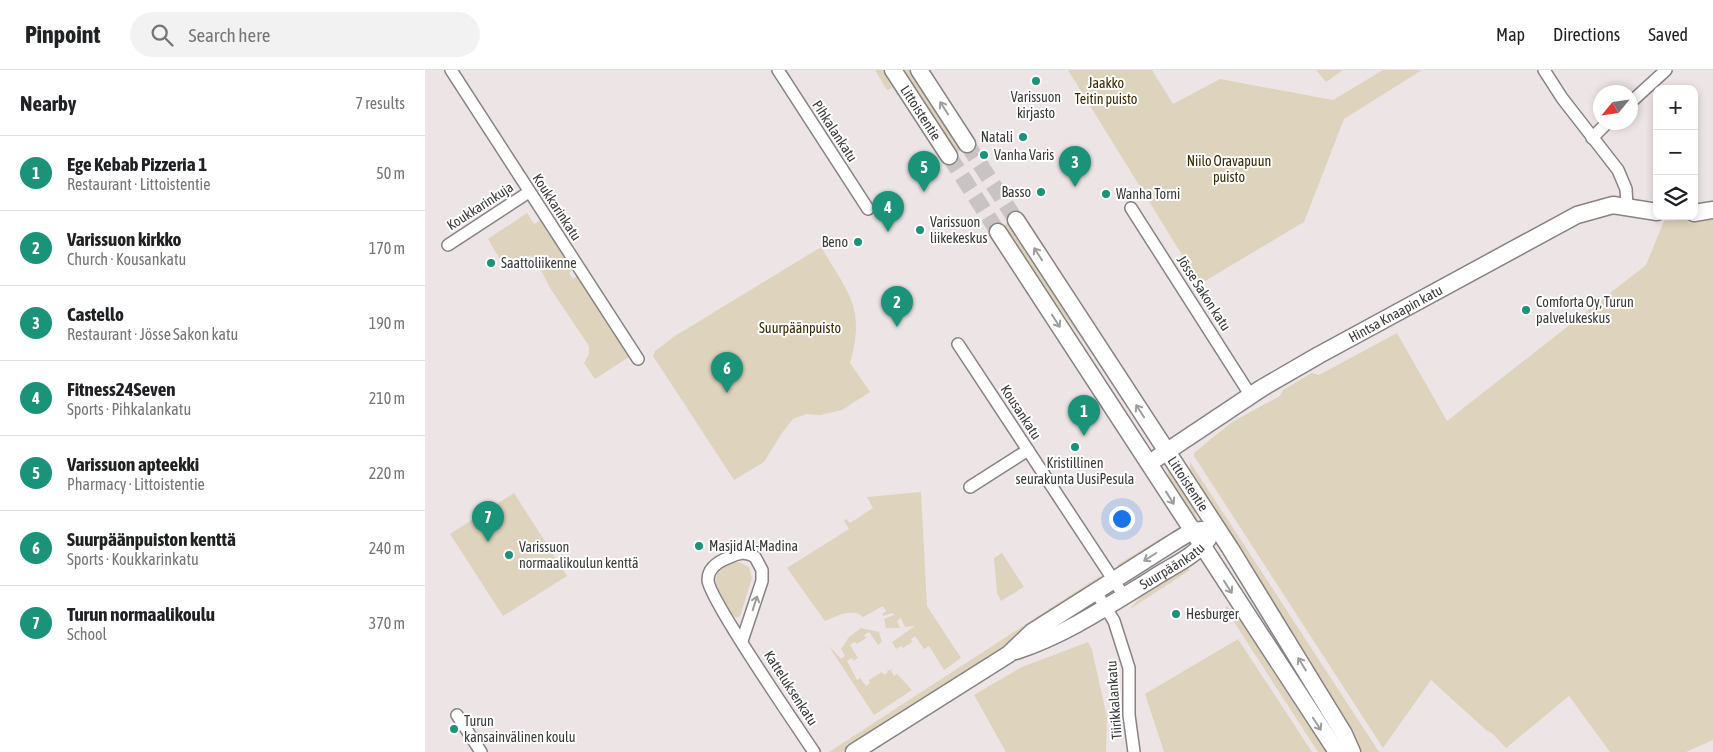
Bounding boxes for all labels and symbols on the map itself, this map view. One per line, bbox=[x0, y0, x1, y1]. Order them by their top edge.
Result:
marker: Varissuon kirjasto bbox=[1030, 75, 1042, 87]
park label: Jaakko Teitin puisto bbox=[1075, 75, 1137, 107]
street label: Littoistentie bbox=[897, 82, 944, 143]
north arrow bbox=[1593, 85, 1638, 130]
place label: Varissuon kirjasto bbox=[1011, 89, 1061, 121]
street label: Pihkalankatu bbox=[809, 97, 861, 165]
one-way arrow bbox=[939, 102, 949, 116]
place label: Natali bbox=[981, 129, 1013, 145]
marker: Natali bbox=[1017, 131, 1029, 143]
pin: 3 bbox=[1059, 146, 1091, 187]
place label: Vanha Varis bbox=[994, 147, 1054, 163]
marker: Vanha Varis bbox=[978, 149, 990, 161]
pin: 5 bbox=[908, 151, 940, 192]
park label: Niilo Oravapuun puisto bbox=[1187, 153, 1271, 185]
street label: Koukkarinkatu bbox=[529, 171, 585, 243]
street label: Koukkarinkuja bbox=[444, 179, 516, 233]
place label: Basso bbox=[1001, 184, 1031, 200]
marker: Basso bbox=[1035, 186, 1047, 198]
place label: Wanha Torni bbox=[1116, 186, 1180, 202]
marker: Wanha Torni bbox=[1100, 188, 1112, 200]
pin: 4 bbox=[872, 191, 904, 232]
place label: Varissuon liikekeskus bbox=[930, 214, 987, 246]
marker: Varissuon liikekeskus bbox=[914, 224, 926, 236]
place label: Beno bbox=[822, 234, 848, 250]
marker: Beno bbox=[852, 236, 864, 248]
one-way arrow bbox=[1033, 247, 1043, 261]
street label: Jösse Sakon katu bbox=[1174, 252, 1234, 334]
place label: Saattoliikenne bbox=[501, 255, 577, 271]
marker: Saattoliikenne bbox=[485, 257, 497, 269]
street label: Hintsa Knaapin katu bbox=[1346, 282, 1445, 345]
pin: 2 bbox=[881, 286, 913, 327]
place label: Comforta Oy, Turun palvelukeskus bbox=[1536, 294, 1634, 326]
marker: Comforta Oy, Turun palvelukeskus bbox=[1520, 304, 1532, 316]
one-way arrow bbox=[1051, 314, 1062, 328]
park label: Suurpäänpuisto bbox=[759, 320, 841, 336]
pin: 6 bbox=[711, 352, 743, 393]
street label: Kousankatu bbox=[998, 382, 1044, 442]
pin: 1 bbox=[1068, 395, 1100, 436]
one-way arrow bbox=[1135, 404, 1145, 418]
marker: Kristillinen seurakunta UusiPesula bbox=[1069, 441, 1081, 453]
street label: Littoistentie bbox=[1164, 453, 1212, 514]
place label: Kristillinen seurakunta UusiPesula bbox=[1016, 455, 1134, 487]
one-way arrow bbox=[1165, 490, 1175, 504]
pin: 7 bbox=[472, 501, 504, 542]
your location bbox=[1109, 506, 1135, 532]
place label: Masjid Al-Madina bbox=[709, 538, 798, 554]
place label: Varissuon normaalikoulun kenttä bbox=[519, 539, 639, 571]
marker: Masjid Al-Madina bbox=[693, 540, 705, 552]
street label: Suurpäänkatu bbox=[1137, 540, 1208, 593]
marker: Varissuon normaalikoulun kenttä bbox=[503, 549, 515, 561]
one-way arrow bbox=[1144, 552, 1158, 562]
one-way arrow bbox=[1224, 580, 1234, 594]
one-way arrow bbox=[751, 596, 760, 611]
place label: Hesburger bbox=[1186, 606, 1240, 622]
marker: Hesburger bbox=[1170, 608, 1182, 620]
street label: Katteluksenkatu bbox=[761, 648, 821, 728]
one-way arrow bbox=[1296, 658, 1306, 672]
street label: Tiirikkalankatu bbox=[1103, 660, 1125, 740]
place label: Turun kansainvälinen koulu bbox=[464, 713, 576, 745]
one-way arrow bbox=[1312, 716, 1322, 730]
marker: Turun kansainvälinen koulu bbox=[448, 723, 460, 735]

